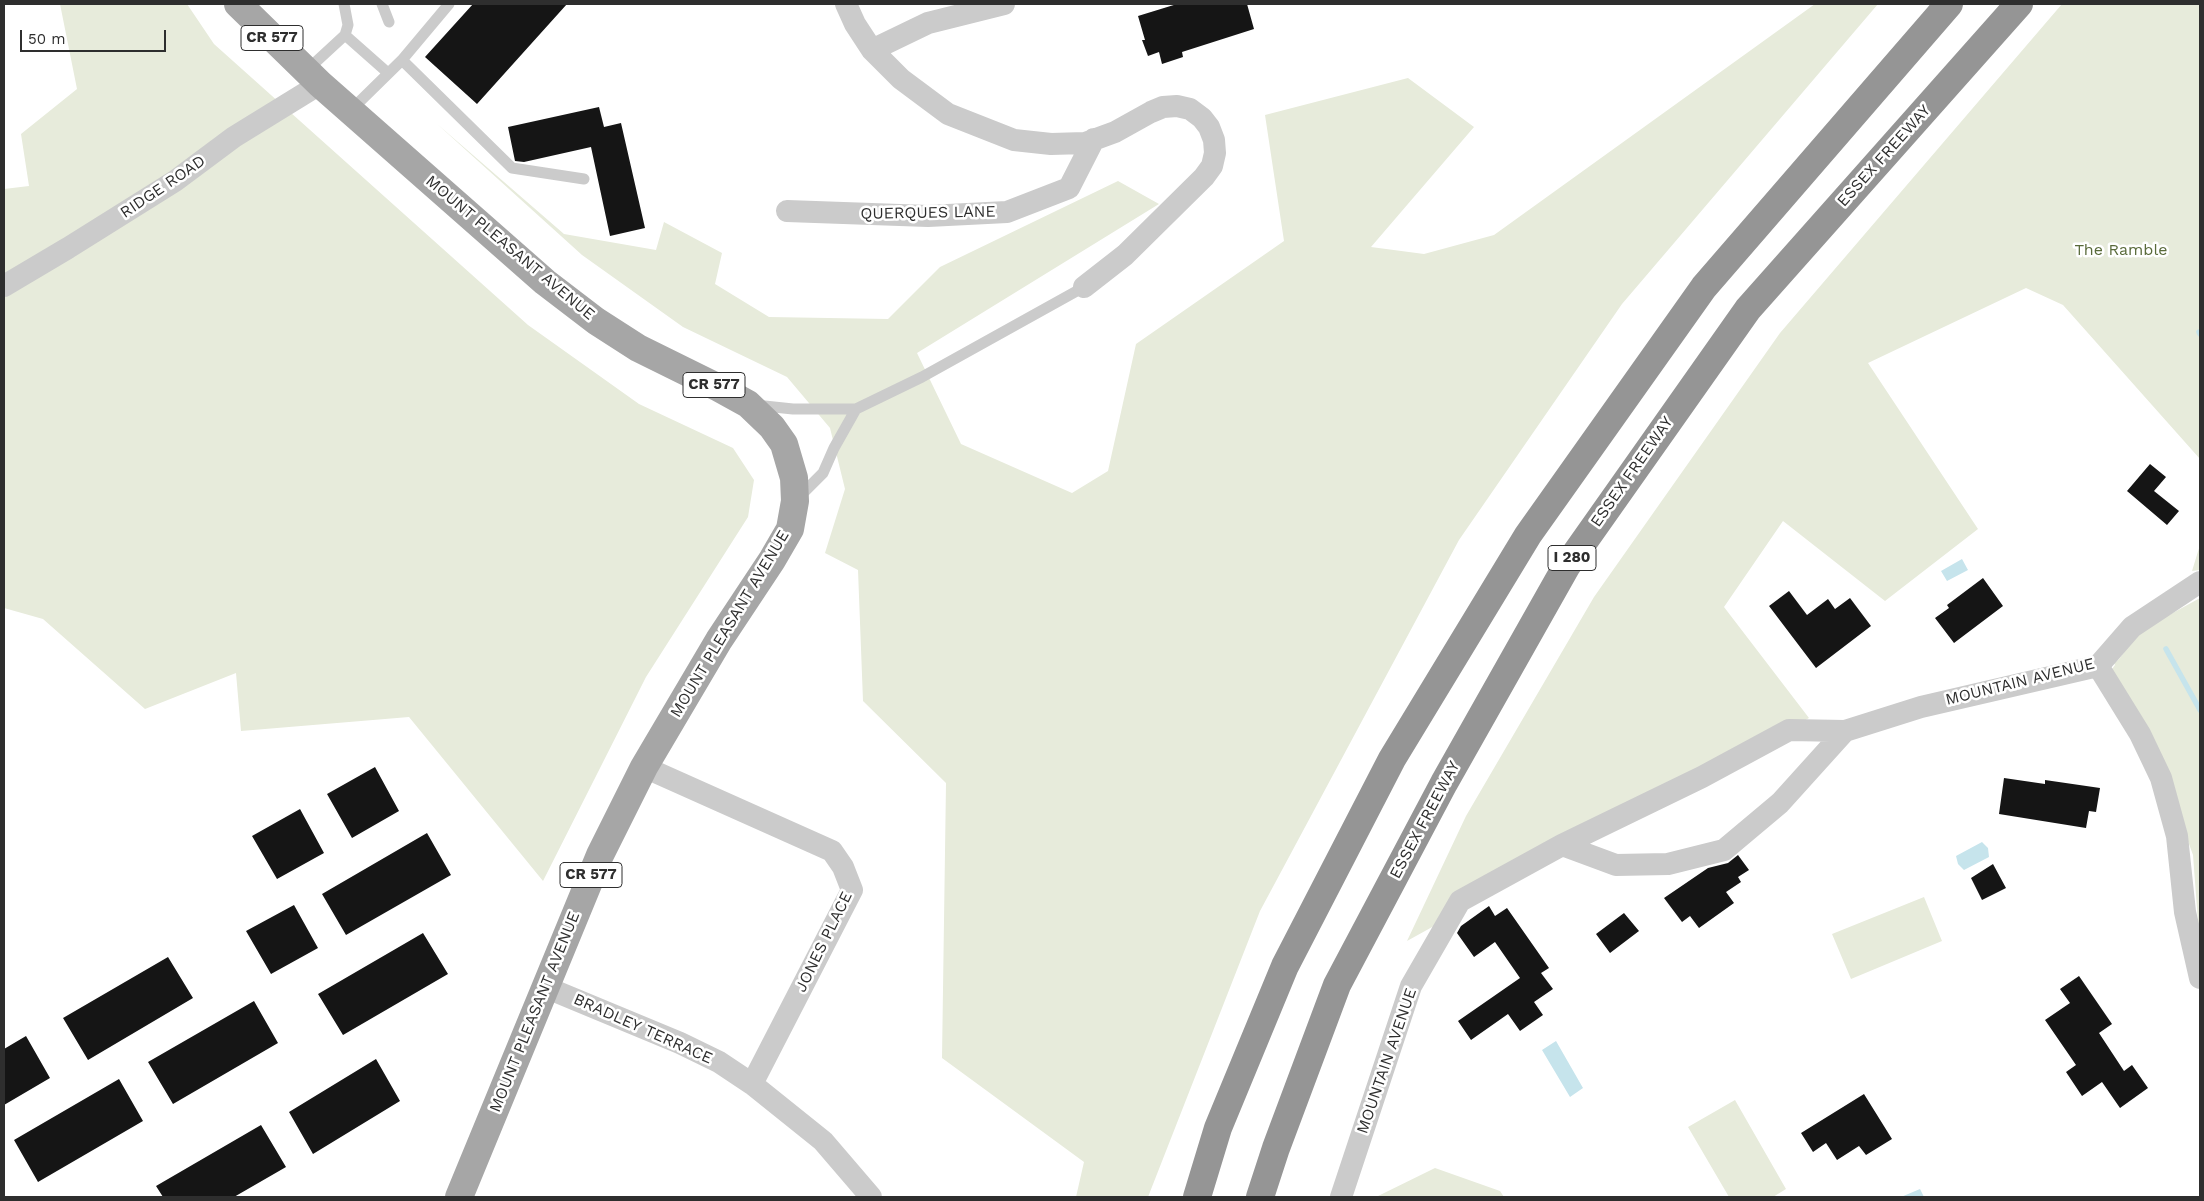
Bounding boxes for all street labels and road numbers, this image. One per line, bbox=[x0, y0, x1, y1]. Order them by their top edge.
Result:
road number: CR 577 bbox=[241, 26, 303, 50]
street label: ESSEX FREEWAY bbox=[1833, 101, 1935, 211]
street label: RIDGE ROAD bbox=[117, 152, 209, 222]
street label: MOUNT PLEASANT AVENUE bbox=[422, 172, 598, 324]
street label: QUERQUES LANE bbox=[860, 202, 996, 224]
road number: CR 577 bbox=[683, 372, 745, 398]
street label: ESSEX FREEWAY bbox=[1587, 413, 1677, 531]
street label: MOUNT PLEASANT AVENUE bbox=[666, 527, 794, 721]
road number: I 280 bbox=[1548, 546, 1596, 570]
street label: MOUNTAIN AVENUE bbox=[1944, 654, 2096, 710]
street label: ESSEX FREEWAY bbox=[1386, 758, 1464, 882]
road number: CR 577 bbox=[560, 862, 622, 888]
street label: JONES PLACE bbox=[791, 889, 857, 995]
street label: MOUNT PLEASANT AVENUE bbox=[486, 909, 584, 1115]
street label: MOUNTAIN AVENUE bbox=[1353, 986, 1421, 1136]
street label: BRADLEY TERRACE bbox=[571, 990, 715, 1068]

